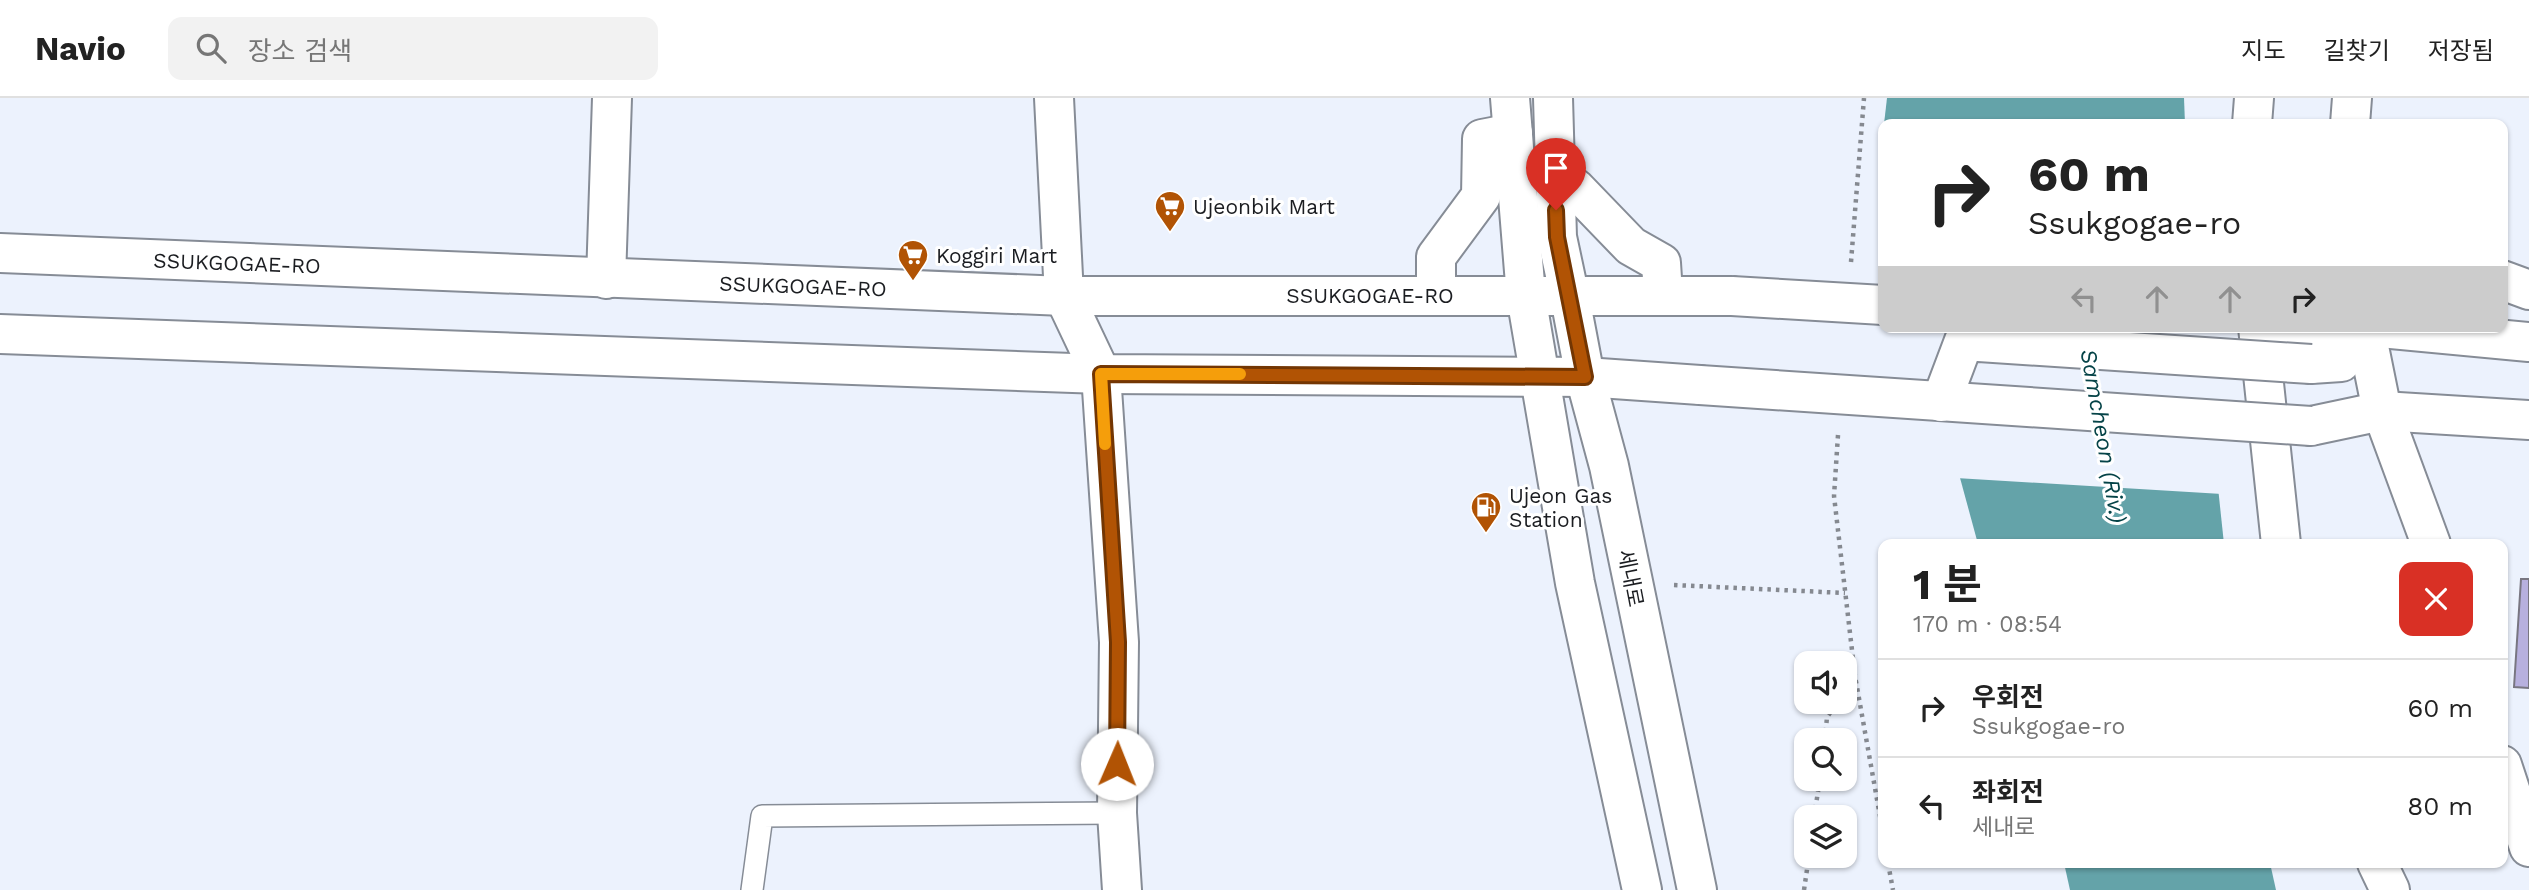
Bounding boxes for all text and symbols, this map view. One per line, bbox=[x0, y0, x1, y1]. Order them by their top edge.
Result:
search box bbox=[168, 17, 658, 80]
text: Navio bbox=[35, 29, 126, 68]
icon: search bbox=[192, 29, 230, 67]
text: 장소 검색 bbox=[248, 36, 352, 66]
text: 지도 bbox=[2241, 37, 2286, 65]
text: 길찾기 bbox=[2324, 37, 2390, 65]
text: 저장됨 bbox=[2428, 37, 2494, 65]
pin bbox=[1526, 138, 1586, 210]
text: 60 m bbox=[2028, 145, 2150, 203]
icon: right bbox=[1913, 147, 2004, 238]
icon: arrive bbox=[1537, 149, 1575, 187]
supermarket icon: Ujeonbik Mart bbox=[1153, 189, 1187, 233]
place label: Ujeonbik Mart bbox=[1193, 194, 1335, 219]
text: Ssukgogae-ro bbox=[2028, 204, 2241, 242]
supermarket icon: Koggiri Mart bbox=[896, 238, 930, 282]
place label: Koggiri Mart bbox=[936, 243, 1057, 268]
street label: SSUKGOGAE-RO bbox=[153, 248, 321, 278]
street label: SSUKGOGAE-RO bbox=[719, 271, 887, 301]
icon: left bbox=[2065, 280, 2103, 318]
icon: ahead bbox=[2138, 280, 2176, 318]
icon: ahead bbox=[2211, 280, 2249, 318]
icon: right bbox=[2284, 280, 2322, 318]
street label: SSUKGOGAE-RO bbox=[1286, 283, 1454, 308]
water label: Samcheon (Riv.) bbox=[2074, 347, 2132, 525]
place label: Ujeon Gas Station bbox=[1509, 483, 1612, 532]
fuel station icon: Ujeon Gas Station bbox=[1469, 490, 1503, 534]
street label: 세내로 bbox=[1613, 547, 1649, 609]
text: 1 분 bbox=[1913, 560, 1982, 609]
button: close bbox=[2399, 562, 2473, 636]
text: 170 m · 08:54 bbox=[1913, 611, 2062, 638]
map controls bbox=[1794, 651, 1857, 868]
button: sound bbox=[1794, 651, 1857, 714]
text: 우회전 bbox=[1972, 682, 2044, 712]
icon: right bbox=[1913, 689, 1951, 727]
text: 60 m bbox=[2407, 693, 2473, 723]
text: Ssukgogae-ro bbox=[1972, 713, 2125, 740]
position arrow bbox=[1080, 727, 1154, 801]
button: search bbox=[1794, 728, 1857, 791]
text: 좌회전 bbox=[1972, 777, 2044, 807]
icon: left bbox=[1913, 787, 1951, 825]
text: 80 m bbox=[2407, 791, 2473, 821]
button: layers bbox=[1794, 805, 1857, 868]
text: 세내로 bbox=[1972, 814, 2035, 841]

